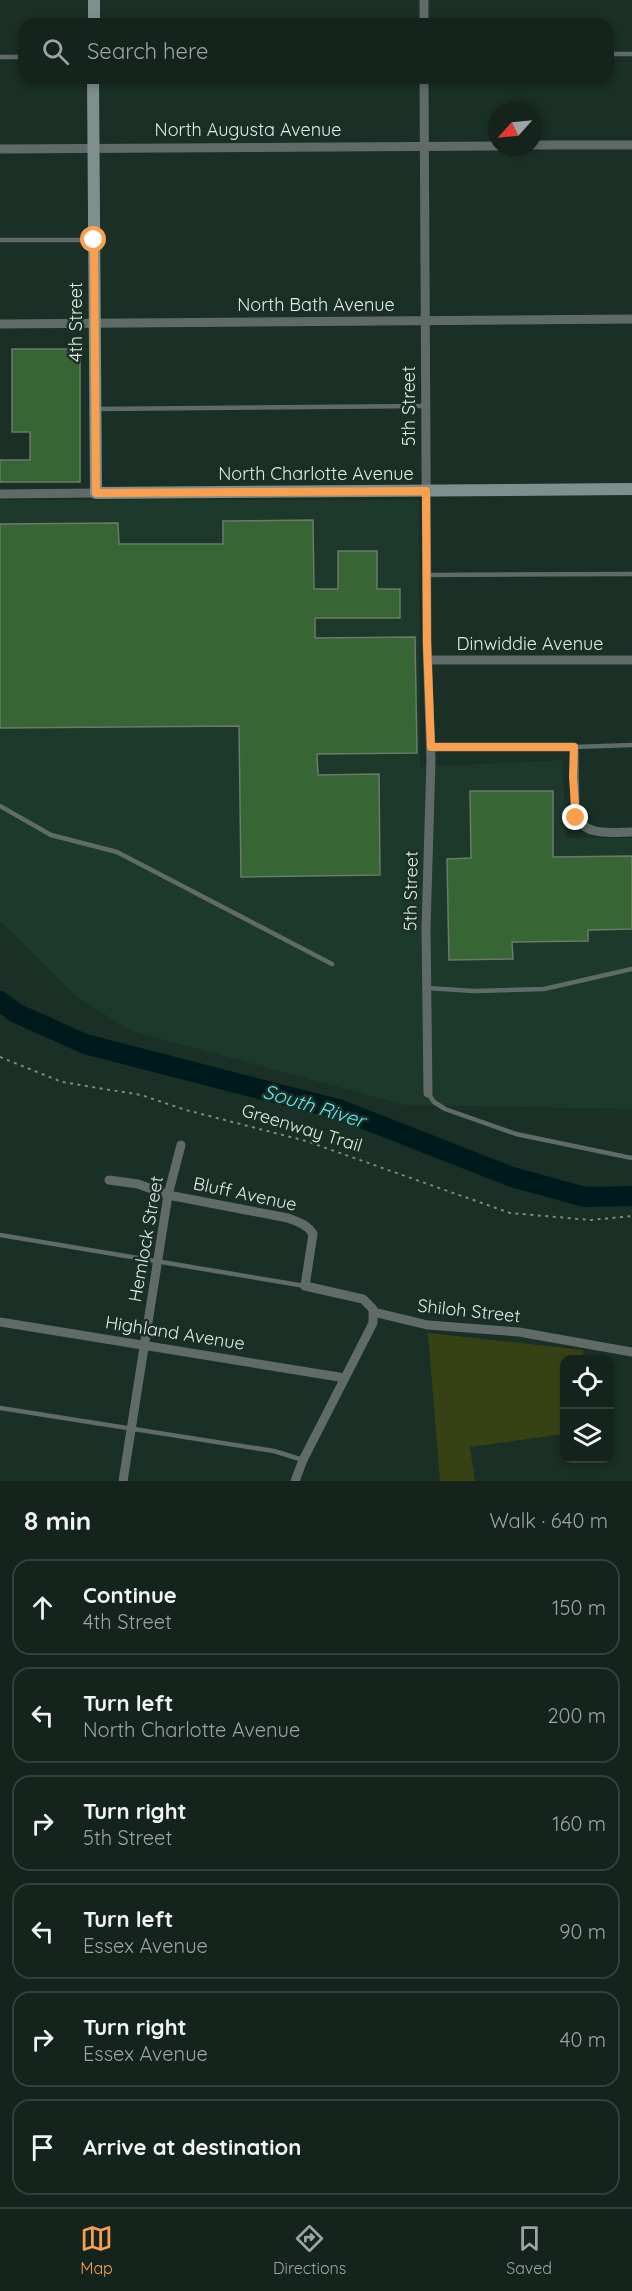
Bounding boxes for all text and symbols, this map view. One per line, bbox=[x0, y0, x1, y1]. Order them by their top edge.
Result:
search box bbox=[18, 18, 614, 84]
icon: search bbox=[39, 35, 72, 68]
text: Search here bbox=[87, 37, 208, 65]
north arrow bbox=[488, 102, 542, 156]
street label: North Augusta Avenue bbox=[155, 118, 341, 141]
route start bbox=[80, 226, 106, 252]
street label: 4th Street bbox=[64, 282, 87, 362]
street label: North Bath Avenue bbox=[237, 293, 395, 316]
street label: 5th Street bbox=[397, 366, 420, 446]
street label: North Charlotte Avenue bbox=[218, 462, 414, 485]
street label: Dinwiddie Avenue bbox=[457, 632, 603, 655]
route end bbox=[562, 804, 588, 830]
street label: 5th Street bbox=[398, 851, 423, 931]
water label: South River bbox=[260, 1078, 370, 1134]
street label: Greenway Trail bbox=[239, 1098, 365, 1157]
street label: Bluff Avenue bbox=[191, 1171, 299, 1216]
street label: Hemlock Street bbox=[123, 1174, 168, 1304]
street label: Shiloh Street bbox=[416, 1294, 522, 1327]
street label: Highland Avenue bbox=[104, 1310, 247, 1355]
map controls bbox=[560, 1355, 614, 1463]
button: locate bbox=[560, 1355, 614, 1409]
button: layers bbox=[560, 1409, 614, 1463]
text: 8 min bbox=[24, 1504, 91, 1537]
text: Walk · 640 m bbox=[489, 1508, 608, 1533]
text: Continue bbox=[83, 1581, 177, 1609]
icon: ahead bbox=[26, 1591, 59, 1624]
text: 150 m bbox=[552, 1595, 606, 1620]
text: 4th Street bbox=[83, 1609, 172, 1634]
text: Turn left bbox=[83, 1689, 173, 1717]
icon: left bbox=[26, 1699, 59, 1732]
text: 200 m bbox=[547, 1703, 606, 1728]
text: North Charlotte Avenue bbox=[83, 1717, 300, 1742]
text: Turn right bbox=[83, 1797, 187, 1825]
icon: right bbox=[26, 1807, 59, 1840]
text: 160 m bbox=[552, 1811, 606, 1836]
text: 5th Street bbox=[83, 1825, 172, 1850]
text: Turn left bbox=[83, 1905, 173, 1933]
icon: left bbox=[26, 1915, 59, 1948]
text: 90 m bbox=[559, 1919, 606, 1944]
text: Essex Avenue bbox=[83, 1933, 208, 1958]
text: Turn right bbox=[83, 2013, 187, 2041]
icon: right bbox=[26, 2023, 59, 2056]
text: 40 m bbox=[560, 2027, 606, 2052]
text: Essex Avenue bbox=[83, 2041, 208, 2066]
icon: arrive bbox=[26, 2131, 59, 2164]
text: Arrive at destination bbox=[83, 2133, 301, 2161]
tab: Map bbox=[80, 2222, 113, 2278]
tab: Directions bbox=[273, 2222, 346, 2278]
tab: Saved bbox=[506, 2222, 552, 2278]

